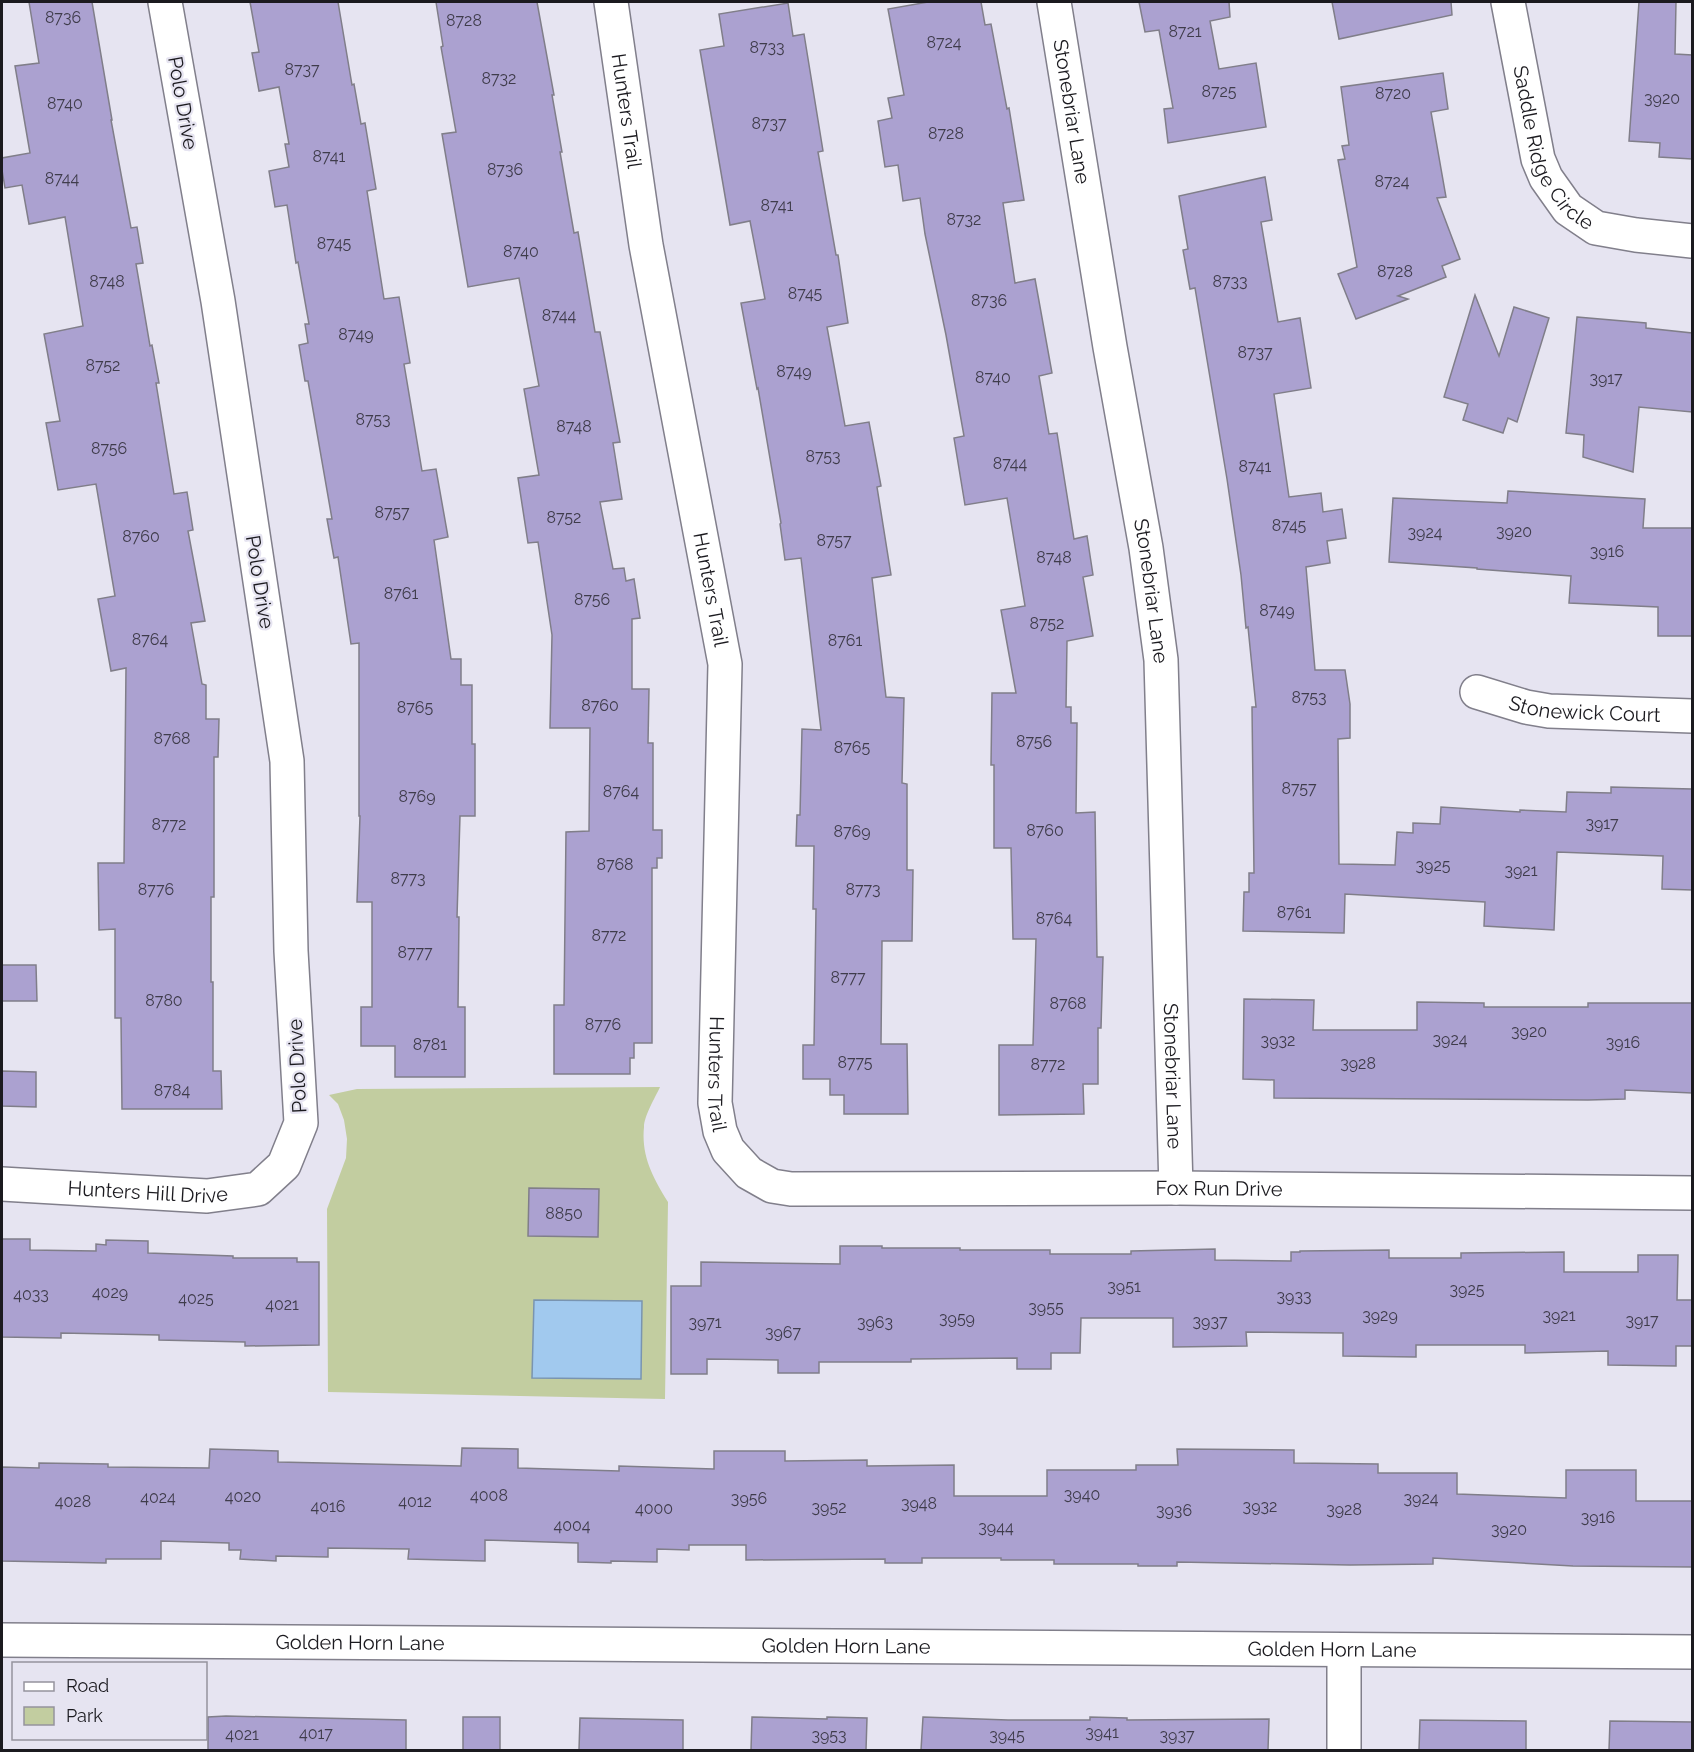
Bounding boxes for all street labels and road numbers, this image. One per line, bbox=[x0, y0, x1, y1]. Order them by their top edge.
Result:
street label: Stonebriar Lane bbox=[1048, 38, 1095, 186]
street label: Hunters Trail bbox=[607, 52, 647, 170]
street label: Polo Drive bbox=[163, 54, 203, 152]
street label: Saddle Ridge Circle bbox=[1508, 63, 1599, 235]
street label: Stonebriar Lane bbox=[1129, 517, 1173, 665]
street label: Hunters Trail bbox=[688, 530, 734, 649]
street label: Polo Drive bbox=[241, 534, 279, 631]
street label: Stonewick Court bbox=[1506, 690, 1661, 727]
street label: Stonebriar Lane bbox=[1159, 1003, 1187, 1150]
street label: Hunters Trail bbox=[703, 1016, 732, 1134]
street label: Polo Drive bbox=[283, 1018, 311, 1114]
street label: Hunters Hill Drive bbox=[67, 1176, 230, 1208]
street label: Fox Run Drive bbox=[1156, 1176, 1283, 1201]
street label: Golden Horn Lane bbox=[275, 1630, 445, 1655]
street label: Golden Horn Lane bbox=[761, 1633, 931, 1659]
street label: Golden Horn Lane bbox=[1247, 1637, 1417, 1662]

